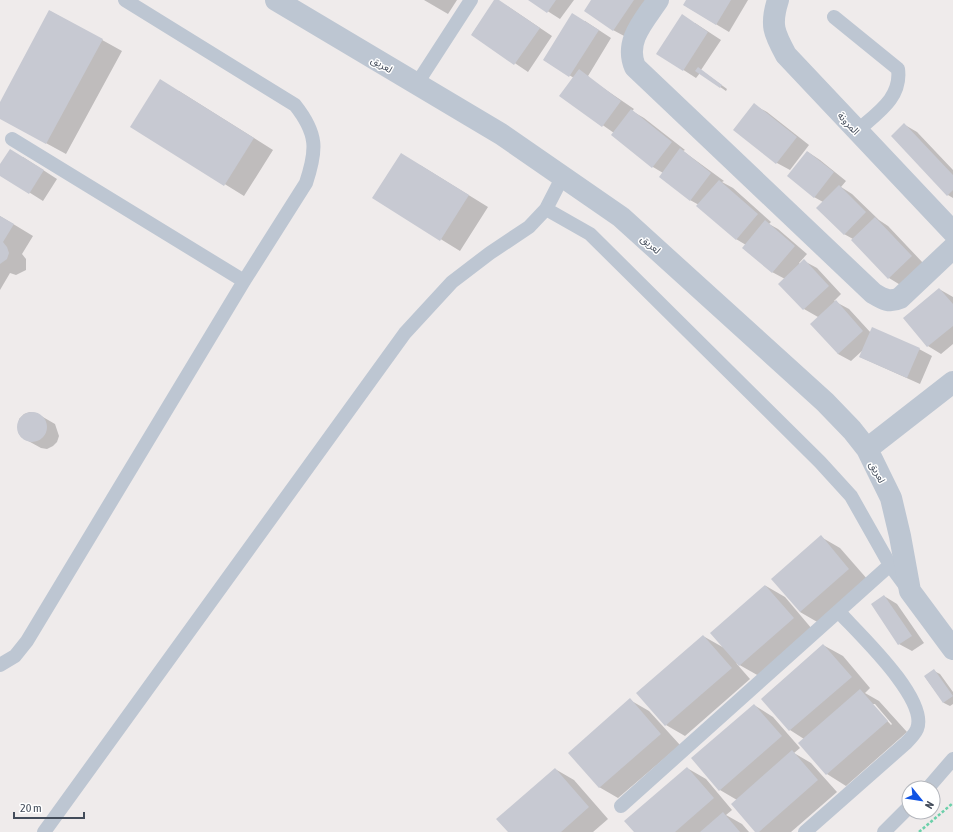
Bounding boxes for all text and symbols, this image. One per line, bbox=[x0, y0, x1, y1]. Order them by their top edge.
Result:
street label: لعريق bbox=[369, 54, 395, 76]
street label: المرونة bbox=[835, 110, 862, 138]
street label: لعريق bbox=[638, 233, 663, 257]
street label: لعريق bbox=[867, 460, 888, 486]
north arrow bbox=[901, 780, 941, 820]
scale bar bbox=[14, 794, 84, 820]
text: N bbox=[923, 799, 936, 811]
text: 20 m bbox=[20, 801, 42, 815]

